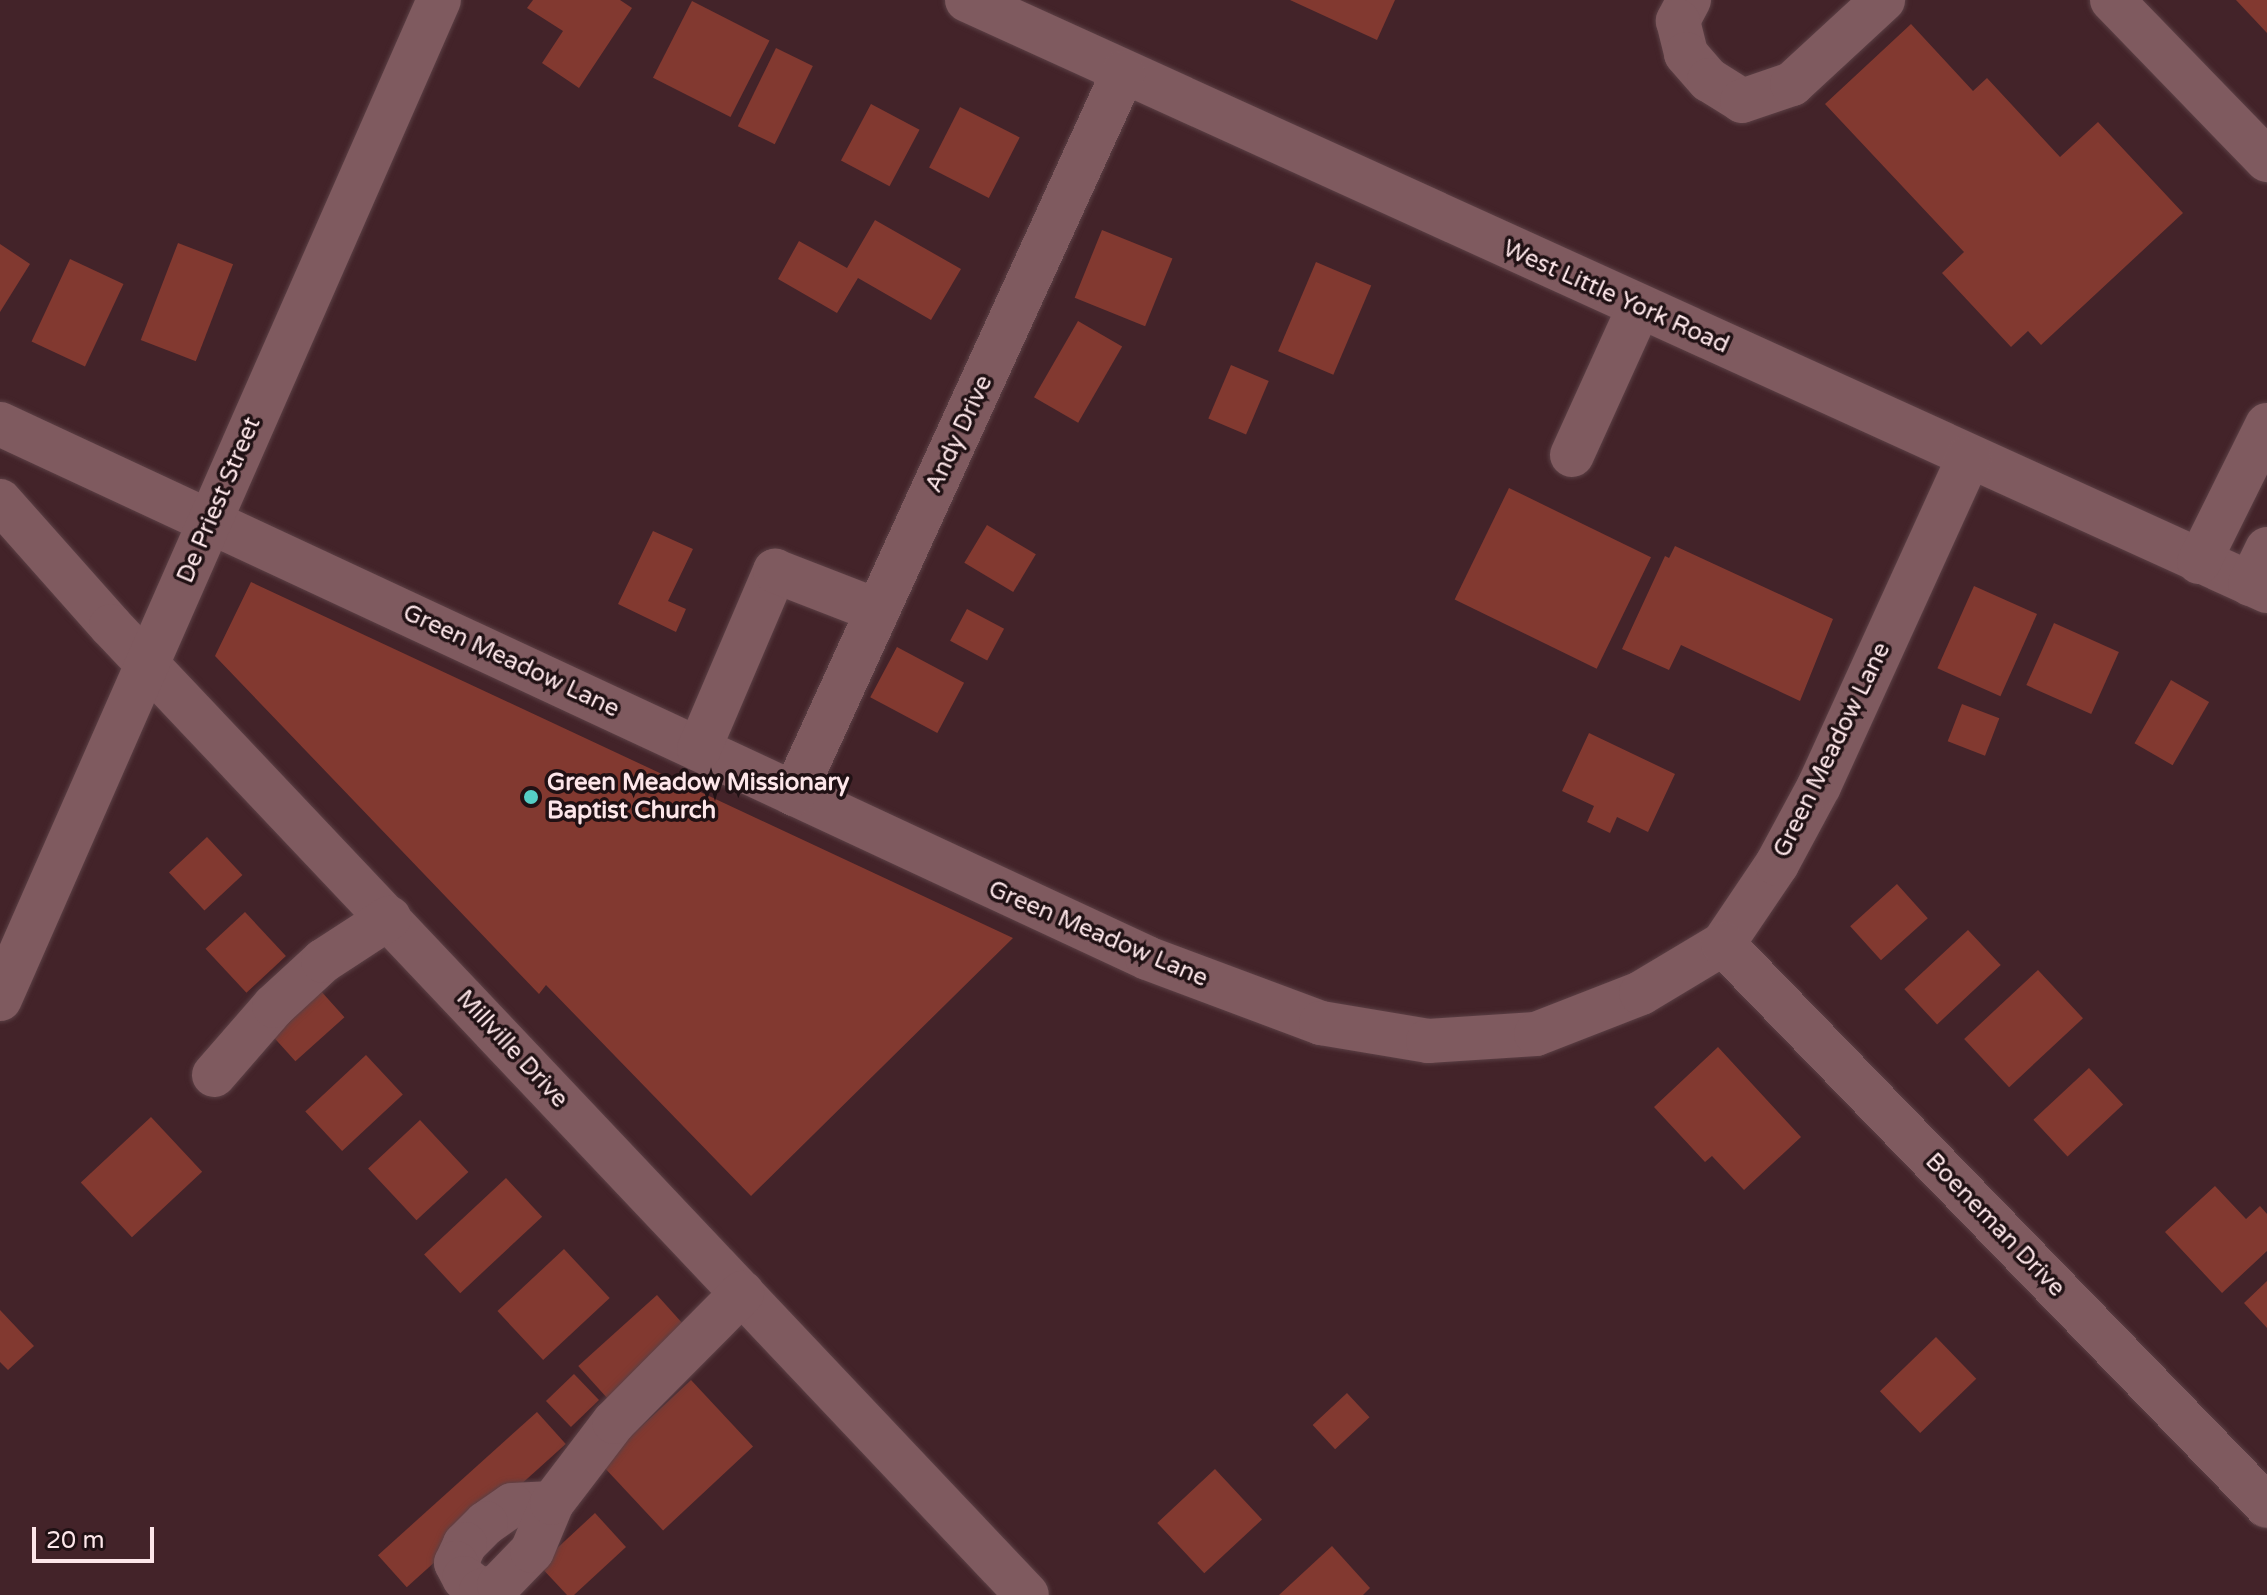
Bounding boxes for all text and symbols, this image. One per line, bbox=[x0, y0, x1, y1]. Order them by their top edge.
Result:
street label: West Little York Road bbox=[1498, 234, 1734, 360]
street label: Andy Drive bbox=[919, 371, 999, 497]
street label: De Priest Street bbox=[171, 413, 267, 587]
street label: Green Meadow Lane bbox=[398, 598, 624, 724]
street label: Green Meadow Lane bbox=[1767, 638, 1897, 862]
place label: Green Meadow Missionary Baptist Church bbox=[547, 769, 849, 825]
marker: Green Meadow Missionary Baptist Church bbox=[522, 788, 540, 806]
street label: Green Meadow Lane bbox=[984, 875, 1212, 993]
street label: Millville Drive bbox=[450, 984, 574, 1114]
street label: Boeneman Drive bbox=[1919, 1147, 2071, 1303]
scale bar bbox=[36, 1511, 158, 1561]
text: 20 m bbox=[46, 1526, 104, 1555]

